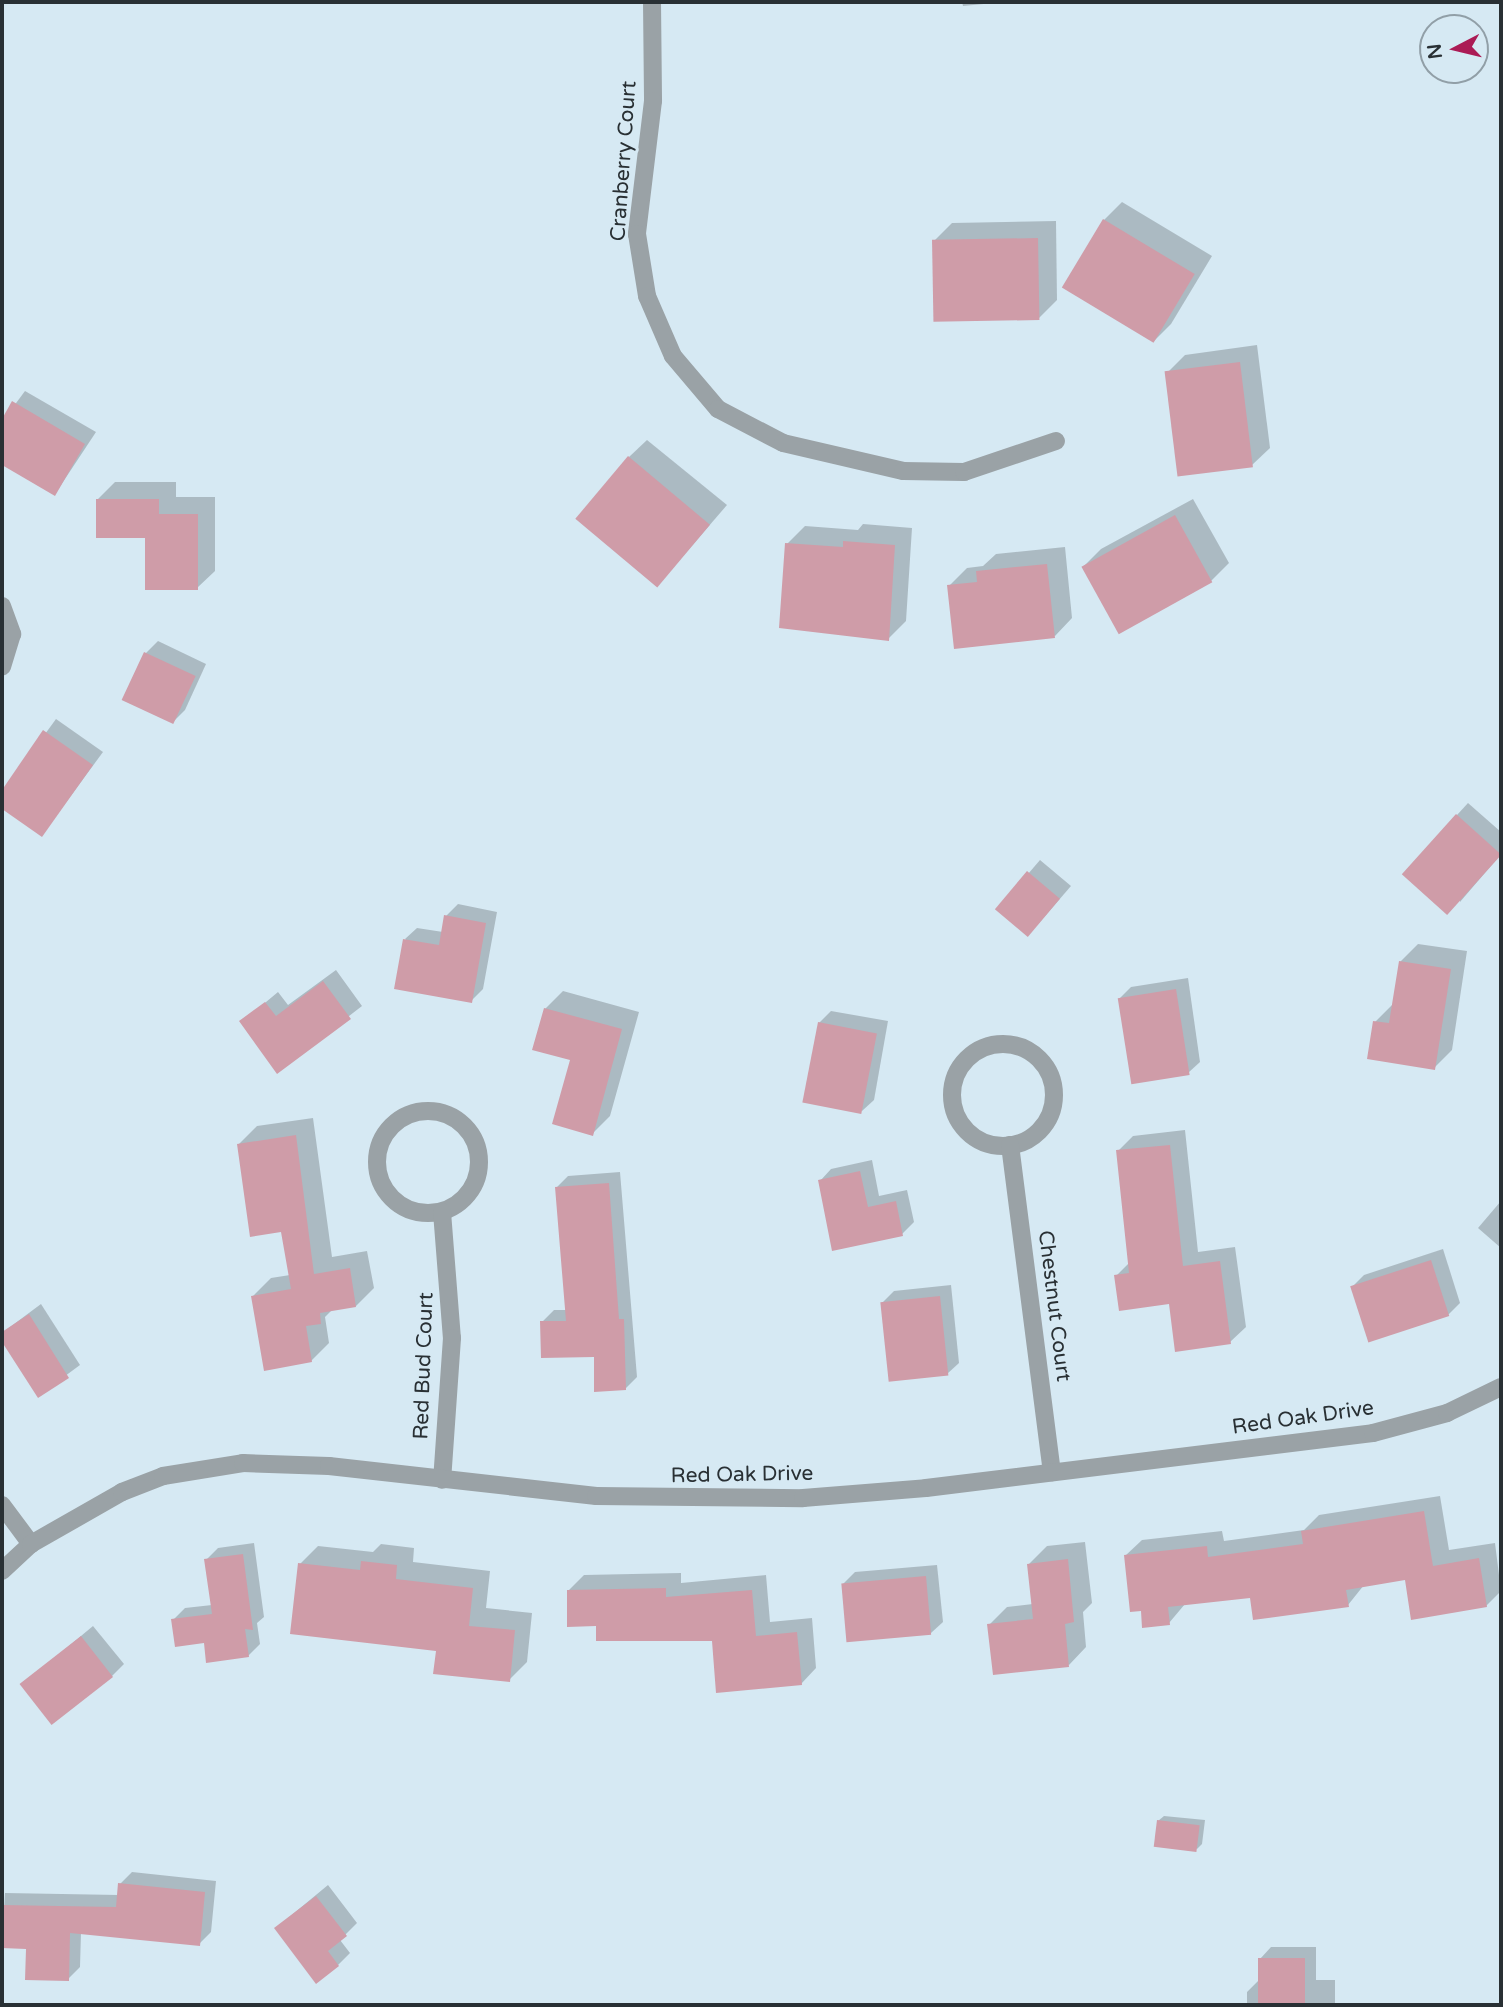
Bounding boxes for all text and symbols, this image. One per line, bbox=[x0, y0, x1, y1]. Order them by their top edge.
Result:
north arrow bbox=[1419, 14, 1489, 84]
text: N bbox=[1423, 42, 1447, 60]
street label: Cranberry Court bbox=[606, 80, 642, 242]
street label: Chestnut Court bbox=[1032, 1229, 1076, 1383]
street label: Red Bud Court bbox=[409, 1292, 439, 1440]
street label: Red Oak Drive bbox=[1231, 1396, 1375, 1440]
street label: Red Oak Drive bbox=[670, 1461, 814, 1489]

